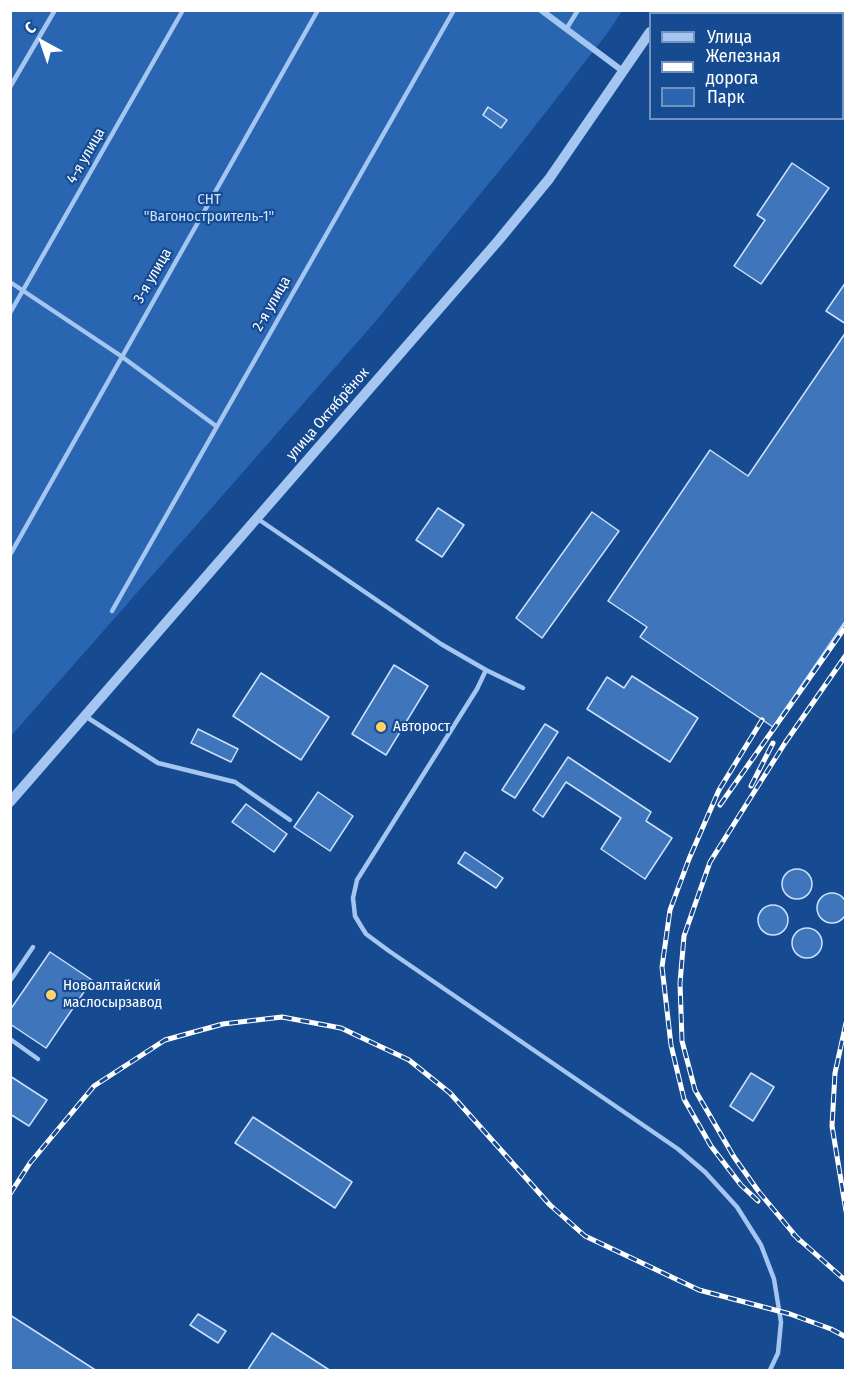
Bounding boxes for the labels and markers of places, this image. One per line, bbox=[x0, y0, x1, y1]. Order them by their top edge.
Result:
place label: Авторост bbox=[393, 718, 450, 736]
marker: Авторост bbox=[374, 720, 388, 734]
place label: Новоалтайский маслосырзавод bbox=[63, 977, 162, 1012]
marker: Новоалтайский маслосырзавод bbox=[44, 988, 58, 1002]

